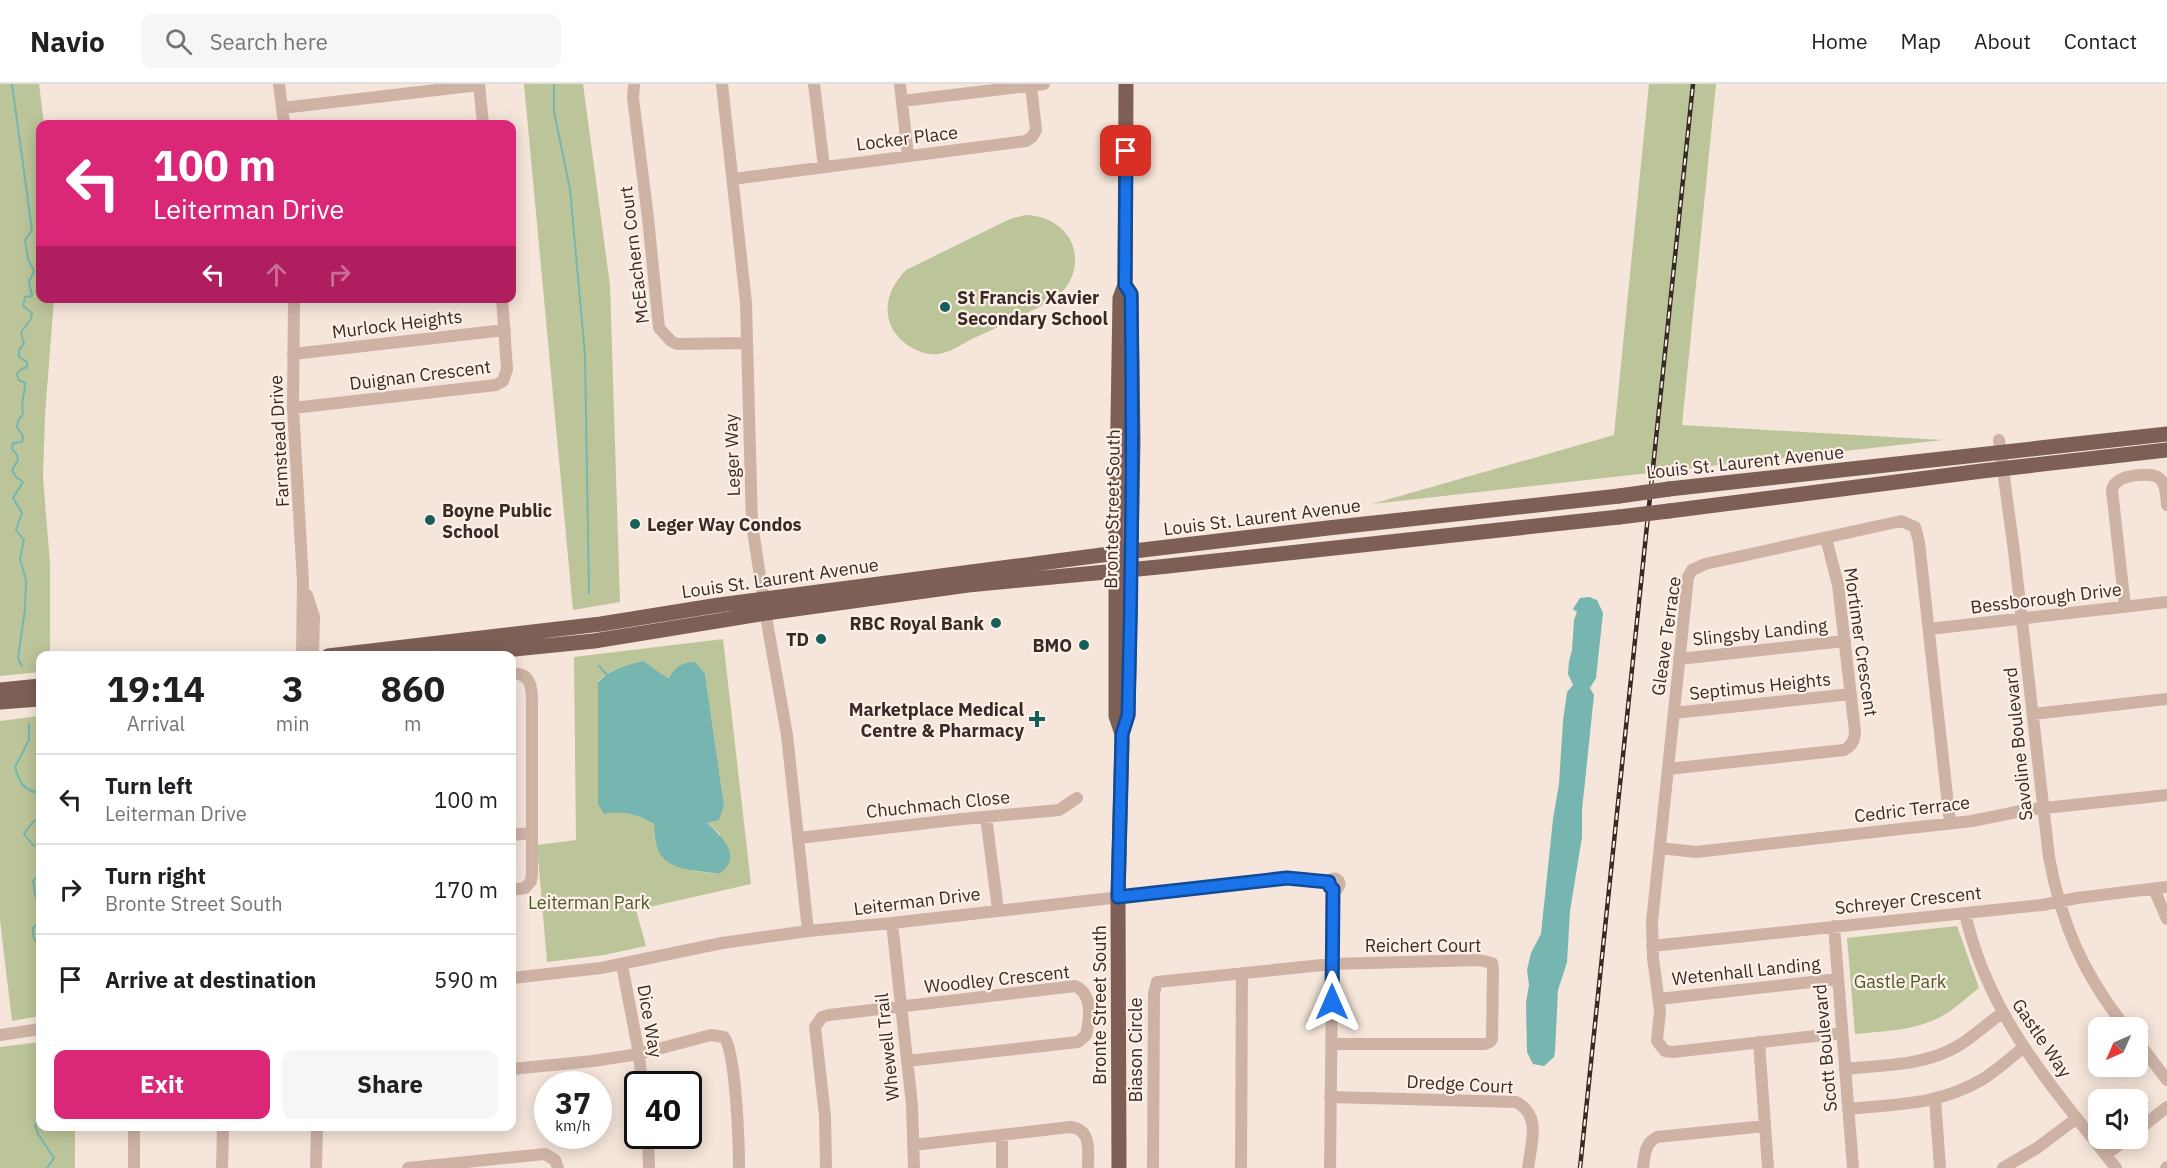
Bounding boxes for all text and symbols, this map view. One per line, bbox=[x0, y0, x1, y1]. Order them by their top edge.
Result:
search box bbox=[141, 14, 561, 68]
text: Navio bbox=[30, 23, 105, 60]
icon: search bbox=[162, 25, 195, 58]
text: Search here bbox=[210, 27, 328, 56]
text: Home bbox=[1811, 27, 1868, 55]
text: Map bbox=[1901, 27, 1941, 55]
text: About bbox=[1974, 27, 2031, 55]
text: Contact bbox=[2064, 27, 2137, 55]
street label: Locker Place bbox=[855, 120, 959, 156]
pin bbox=[1100, 125, 1151, 176]
icon: arrive bbox=[1109, 134, 1142, 167]
text: 100 m bbox=[153, 138, 276, 193]
icon: left bbox=[54, 144, 132, 222]
street label: McEachern Court bbox=[614, 185, 654, 325]
text: Leiterman Drive bbox=[153, 191, 344, 226]
icon: left bbox=[197, 258, 230, 291]
icon: ahead bbox=[260, 258, 293, 291]
icon: right bbox=[323, 258, 356, 291]
place label: St Francis Xavier Secondary School bbox=[957, 286, 1108, 330]
marker: St Francis Xavier Secondary School bbox=[938, 300, 952, 314]
street label: Murlock Heights bbox=[331, 305, 463, 343]
street label: Duignan Crescent bbox=[348, 355, 492, 395]
street label: Farmstead Drive bbox=[264, 374, 294, 508]
street label: Leger Way bbox=[719, 413, 745, 497]
street label: Bronte Street South bbox=[1099, 429, 1125, 589]
street label: Louis St. Laurent Avenue bbox=[1645, 440, 1845, 484]
street label: Louis St. Laurent Avenue bbox=[1162, 493, 1362, 541]
place label: Boyne Public School bbox=[442, 499, 552, 543]
marker: Boyne Public School bbox=[423, 513, 437, 527]
place label: Leger Way Condos bbox=[647, 513, 802, 536]
marker: Leger Way Condos bbox=[628, 517, 642, 531]
street label: Louis St. Laurent Avenue bbox=[680, 553, 880, 603]
street label: Mortimer Crescent bbox=[1839, 566, 1883, 718]
street label: Gleave Terrace bbox=[1646, 575, 1686, 697]
street label: Bessborough Drive bbox=[1969, 577, 2123, 619]
place label: RBC Royal Bank bbox=[849, 612, 985, 635]
street label: Slingsby Landing bbox=[1691, 613, 1829, 651]
marker: RBC Royal Bank bbox=[989, 616, 1003, 630]
place label: TD bbox=[786, 628, 809, 651]
marker: TD bbox=[814, 632, 828, 646]
place label: BMO bbox=[1032, 634, 1072, 657]
marker: BMO bbox=[1077, 638, 1091, 652]
text: 19:14 bbox=[107, 665, 205, 712]
text: 3 bbox=[282, 665, 304, 712]
text: 860 bbox=[380, 665, 445, 712]
street label: Savoline Boulevard bbox=[1998, 666, 2038, 822]
street label: Septimus Heights bbox=[1688, 667, 1832, 705]
place label: Marketplace Medical Centre & Pharmacy bbox=[849, 698, 1025, 742]
text: Arrival bbox=[127, 710, 185, 737]
text: min bbox=[276, 710, 310, 737]
text: m bbox=[404, 710, 422, 737]
marker: Marketplace Medical Centre & Pharmacy bbox=[1028, 710, 1046, 728]
text: Turn left bbox=[105, 771, 193, 800]
icon: left bbox=[54, 783, 87, 816]
text: 100 m bbox=[434, 785, 498, 814]
street label: Chuchmach Close bbox=[865, 785, 1011, 823]
street label: Cedric Terrace bbox=[1853, 790, 1971, 828]
text: Leiterman Drive bbox=[105, 800, 247, 827]
text: Turn right bbox=[105, 861, 206, 890]
icon: right bbox=[54, 873, 87, 906]
text: 170 m bbox=[434, 875, 498, 904]
street label: Schreyer Crescent bbox=[1834, 881, 1982, 919]
street label: Leiterman Drive bbox=[852, 882, 982, 920]
text: Bronte Street South bbox=[105, 890, 283, 917]
park label: Leiterman Park bbox=[528, 891, 651, 914]
street label: Bronte Street South bbox=[1088, 925, 1111, 1085]
street label: Reichert Court bbox=[1365, 934, 1481, 957]
street label: Wetenhall Landing bbox=[1671, 952, 1822, 990]
street label: Woodley Crescent bbox=[923, 960, 1071, 998]
icon: arrive bbox=[54, 963, 87, 996]
text: Arrive at destination bbox=[105, 965, 316, 994]
text: 590 m bbox=[434, 965, 498, 994]
position arrow bbox=[1300, 970, 1364, 1034]
park label: Gastle Park bbox=[1854, 970, 1947, 993]
street label: Dice Way bbox=[632, 983, 668, 1059]
street label: Scott Boulevard bbox=[1808, 983, 1842, 1113]
street label: Whewell Trail bbox=[870, 992, 904, 1102]
street label: Gastle Way bbox=[2007, 994, 2077, 1082]
street label: Biason Circle bbox=[1124, 997, 1147, 1103]
north arrow bbox=[2088, 1017, 2148, 1077]
map controls bbox=[2088, 1017, 2148, 1149]
button: Exit bbox=[54, 1050, 270, 1119]
button: Share bbox=[282, 1050, 498, 1119]
street label: Dredge Court bbox=[1406, 1070, 1514, 1098]
speed limit sign: 40 bbox=[624, 1071, 702, 1149]
text: 37 bbox=[555, 1083, 591, 1122]
button: sound bbox=[2088, 1089, 2148, 1149]
text: km/h bbox=[555, 1116, 591, 1135]

